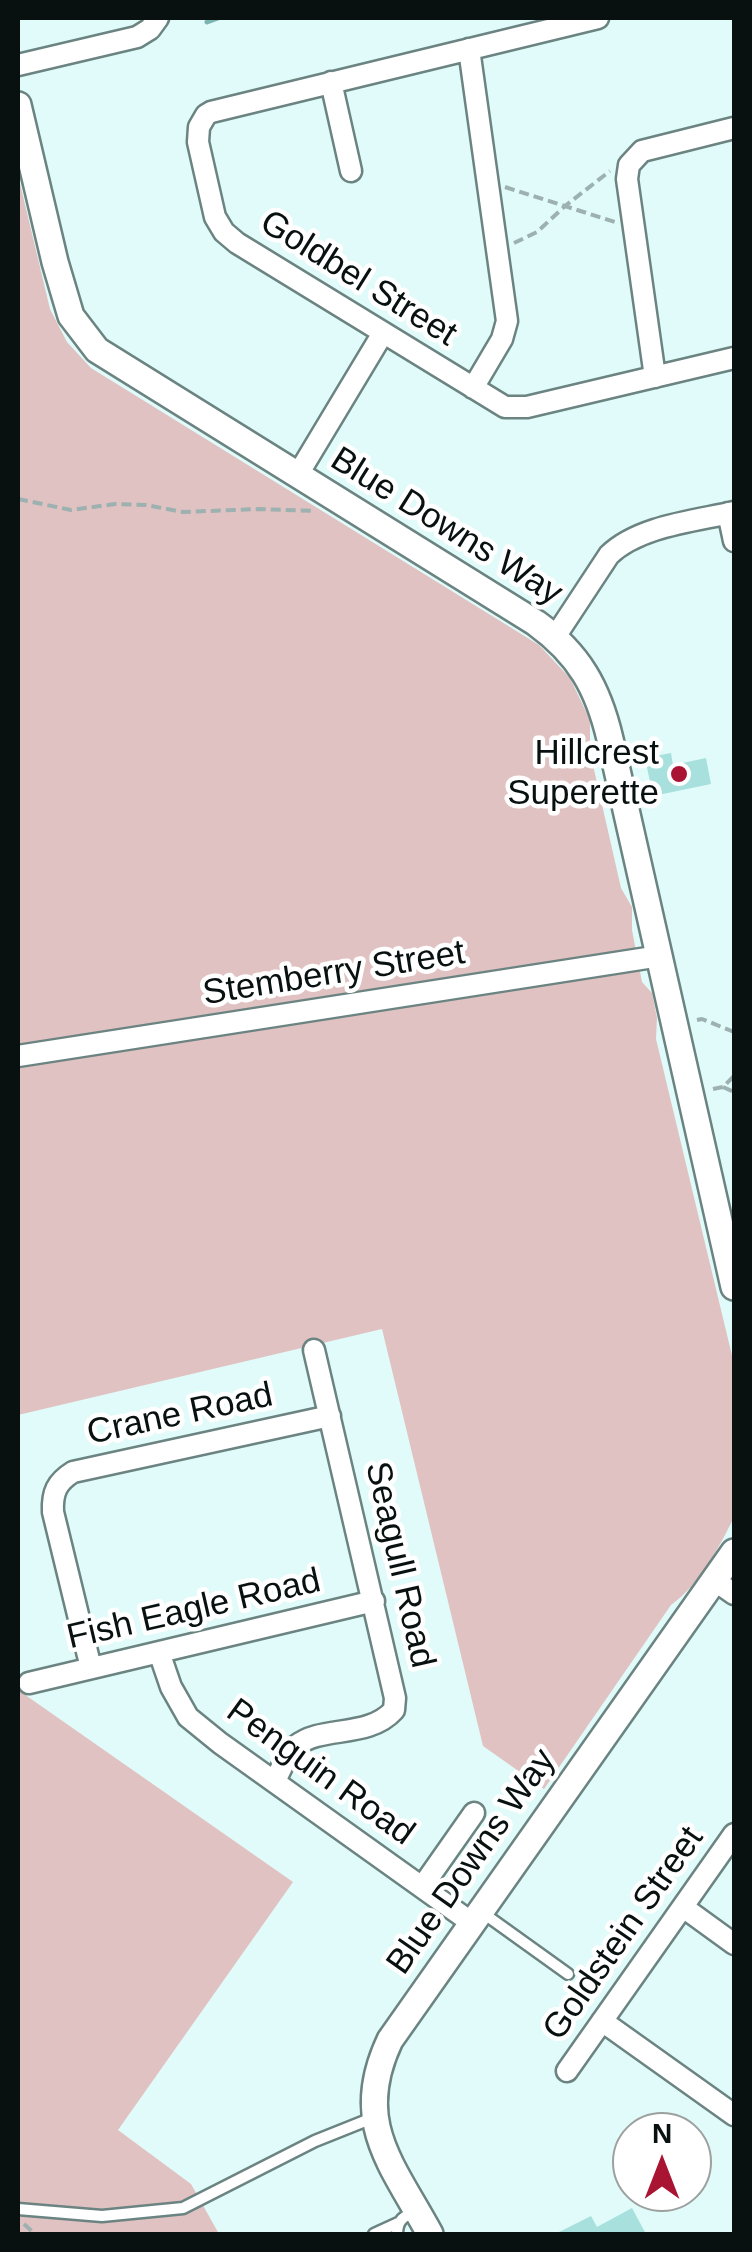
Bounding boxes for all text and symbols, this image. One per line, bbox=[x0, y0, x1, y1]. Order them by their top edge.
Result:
street label: Goldbel Street bbox=[252, 202, 464, 356]
street label: Blue Downs Way bbox=[322, 439, 570, 615]
place label: Hillcrest Superette bbox=[507, 733, 659, 815]
marker: Hillcrest Superette bbox=[668, 763, 690, 785]
street label: Stemberry Street bbox=[200, 933, 468, 1015]
street label: Crane Road bbox=[83, 1375, 277, 1455]
street label: Seagull Road bbox=[355, 1458, 443, 1672]
street label: Fish Eagle Road bbox=[63, 1560, 325, 1660]
street label: Penguin Road bbox=[218, 1691, 422, 1855]
street label: Blue Downs Way bbox=[379, 1741, 565, 1983]
street label: Goldstein Street bbox=[535, 1819, 713, 2049]
north arrow bbox=[612, 2112, 712, 2212]
text: N bbox=[652, 2118, 672, 2149]

